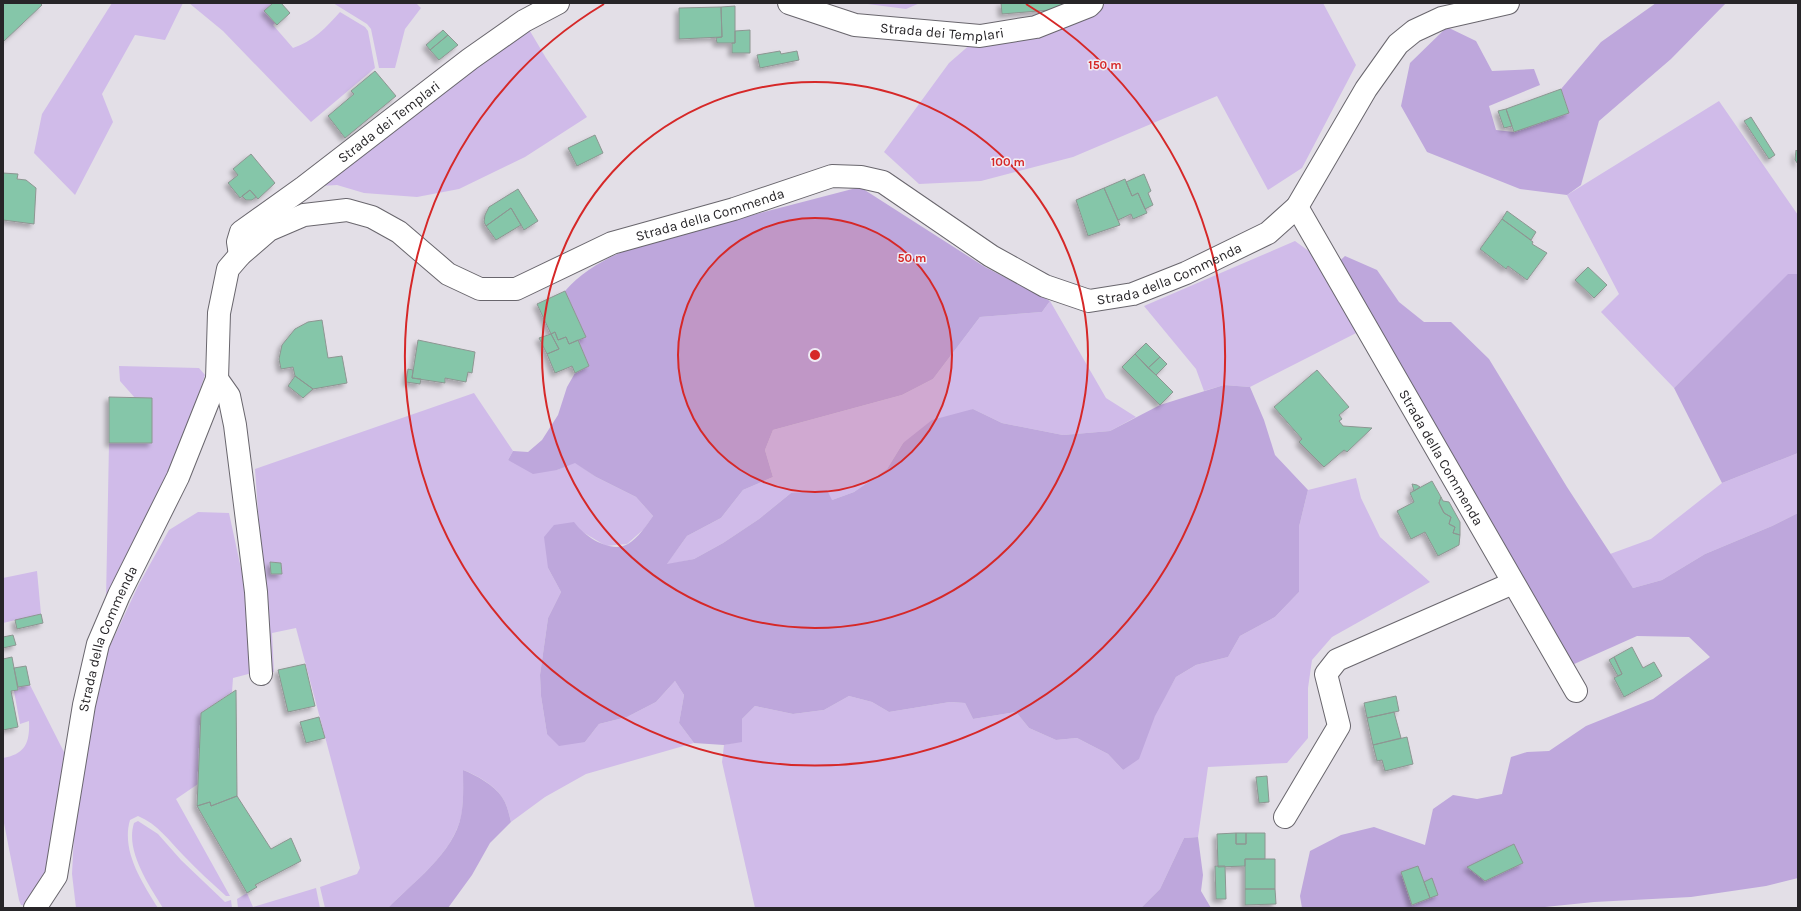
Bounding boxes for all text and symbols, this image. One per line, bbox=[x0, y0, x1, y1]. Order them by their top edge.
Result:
street label: Strada dei Templari bbox=[879, 19, 1005, 45]
text: 150 m bbox=[1088, 58, 1122, 72]
street label: Strada dei Templari bbox=[335, 77, 443, 167]
text: 100 m bbox=[991, 155, 1025, 169]
street label: Strada della Commenda bbox=[634, 185, 787, 245]
street label: Strada della Commenda bbox=[1096, 239, 1245, 309]
text: 50 m bbox=[898, 251, 927, 265]
centre of rings bbox=[808, 348, 822, 362]
street label: Strada della Commenda bbox=[1395, 387, 1487, 529]
street label: Strada della Commenda bbox=[75, 563, 141, 713]

